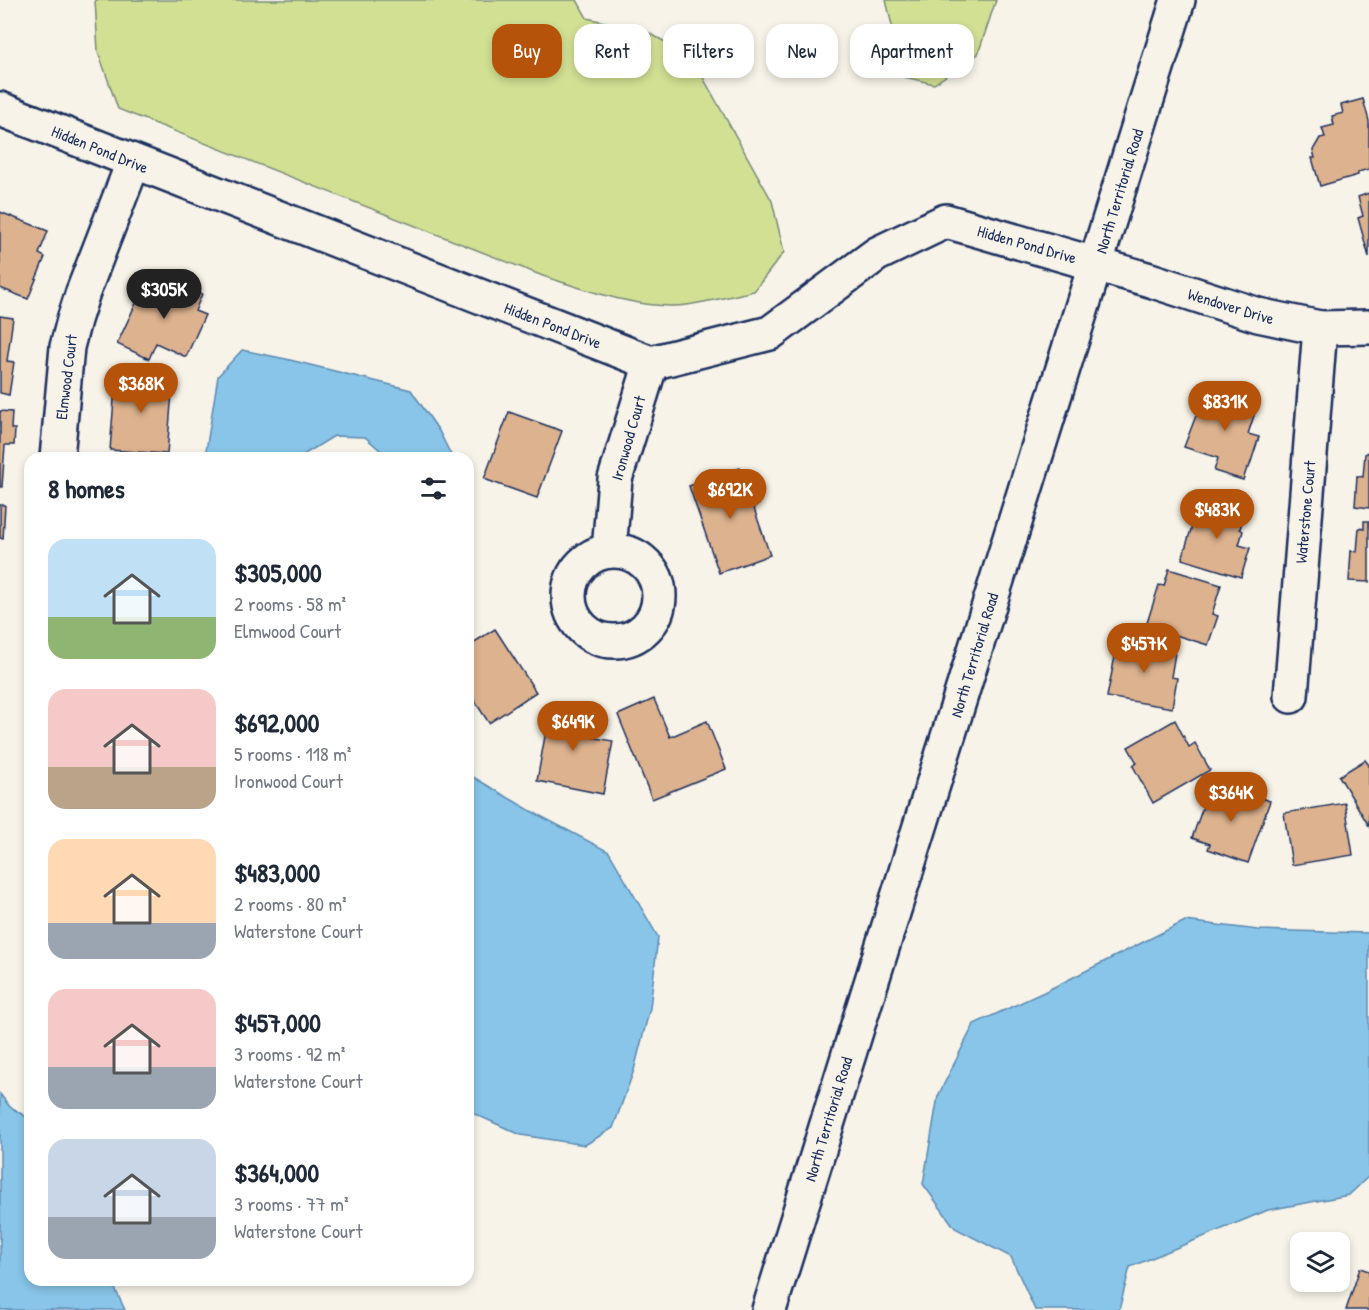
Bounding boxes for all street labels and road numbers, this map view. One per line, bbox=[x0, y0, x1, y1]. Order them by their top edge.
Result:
street label: Hidden Pond Drive bbox=[48, 120, 152, 179]
street label: North Territorial Road bbox=[1090, 126, 1148, 256]
street label: Hidden Pond Drive bbox=[975, 219, 1080, 269]
street label: Wendover Drive bbox=[1185, 282, 1277, 330]
street label: Hidden Pond Drive bbox=[501, 296, 605, 354]
street label: Elmwood Court bbox=[50, 333, 82, 421]
street label: Ironwood Court bbox=[605, 393, 651, 483]
street label: Waterstone Court bbox=[1290, 459, 1320, 564]
street label: North Territorial Road bbox=[945, 590, 1003, 720]
street label: North Territorial Road bbox=[799, 1054, 857, 1184]

